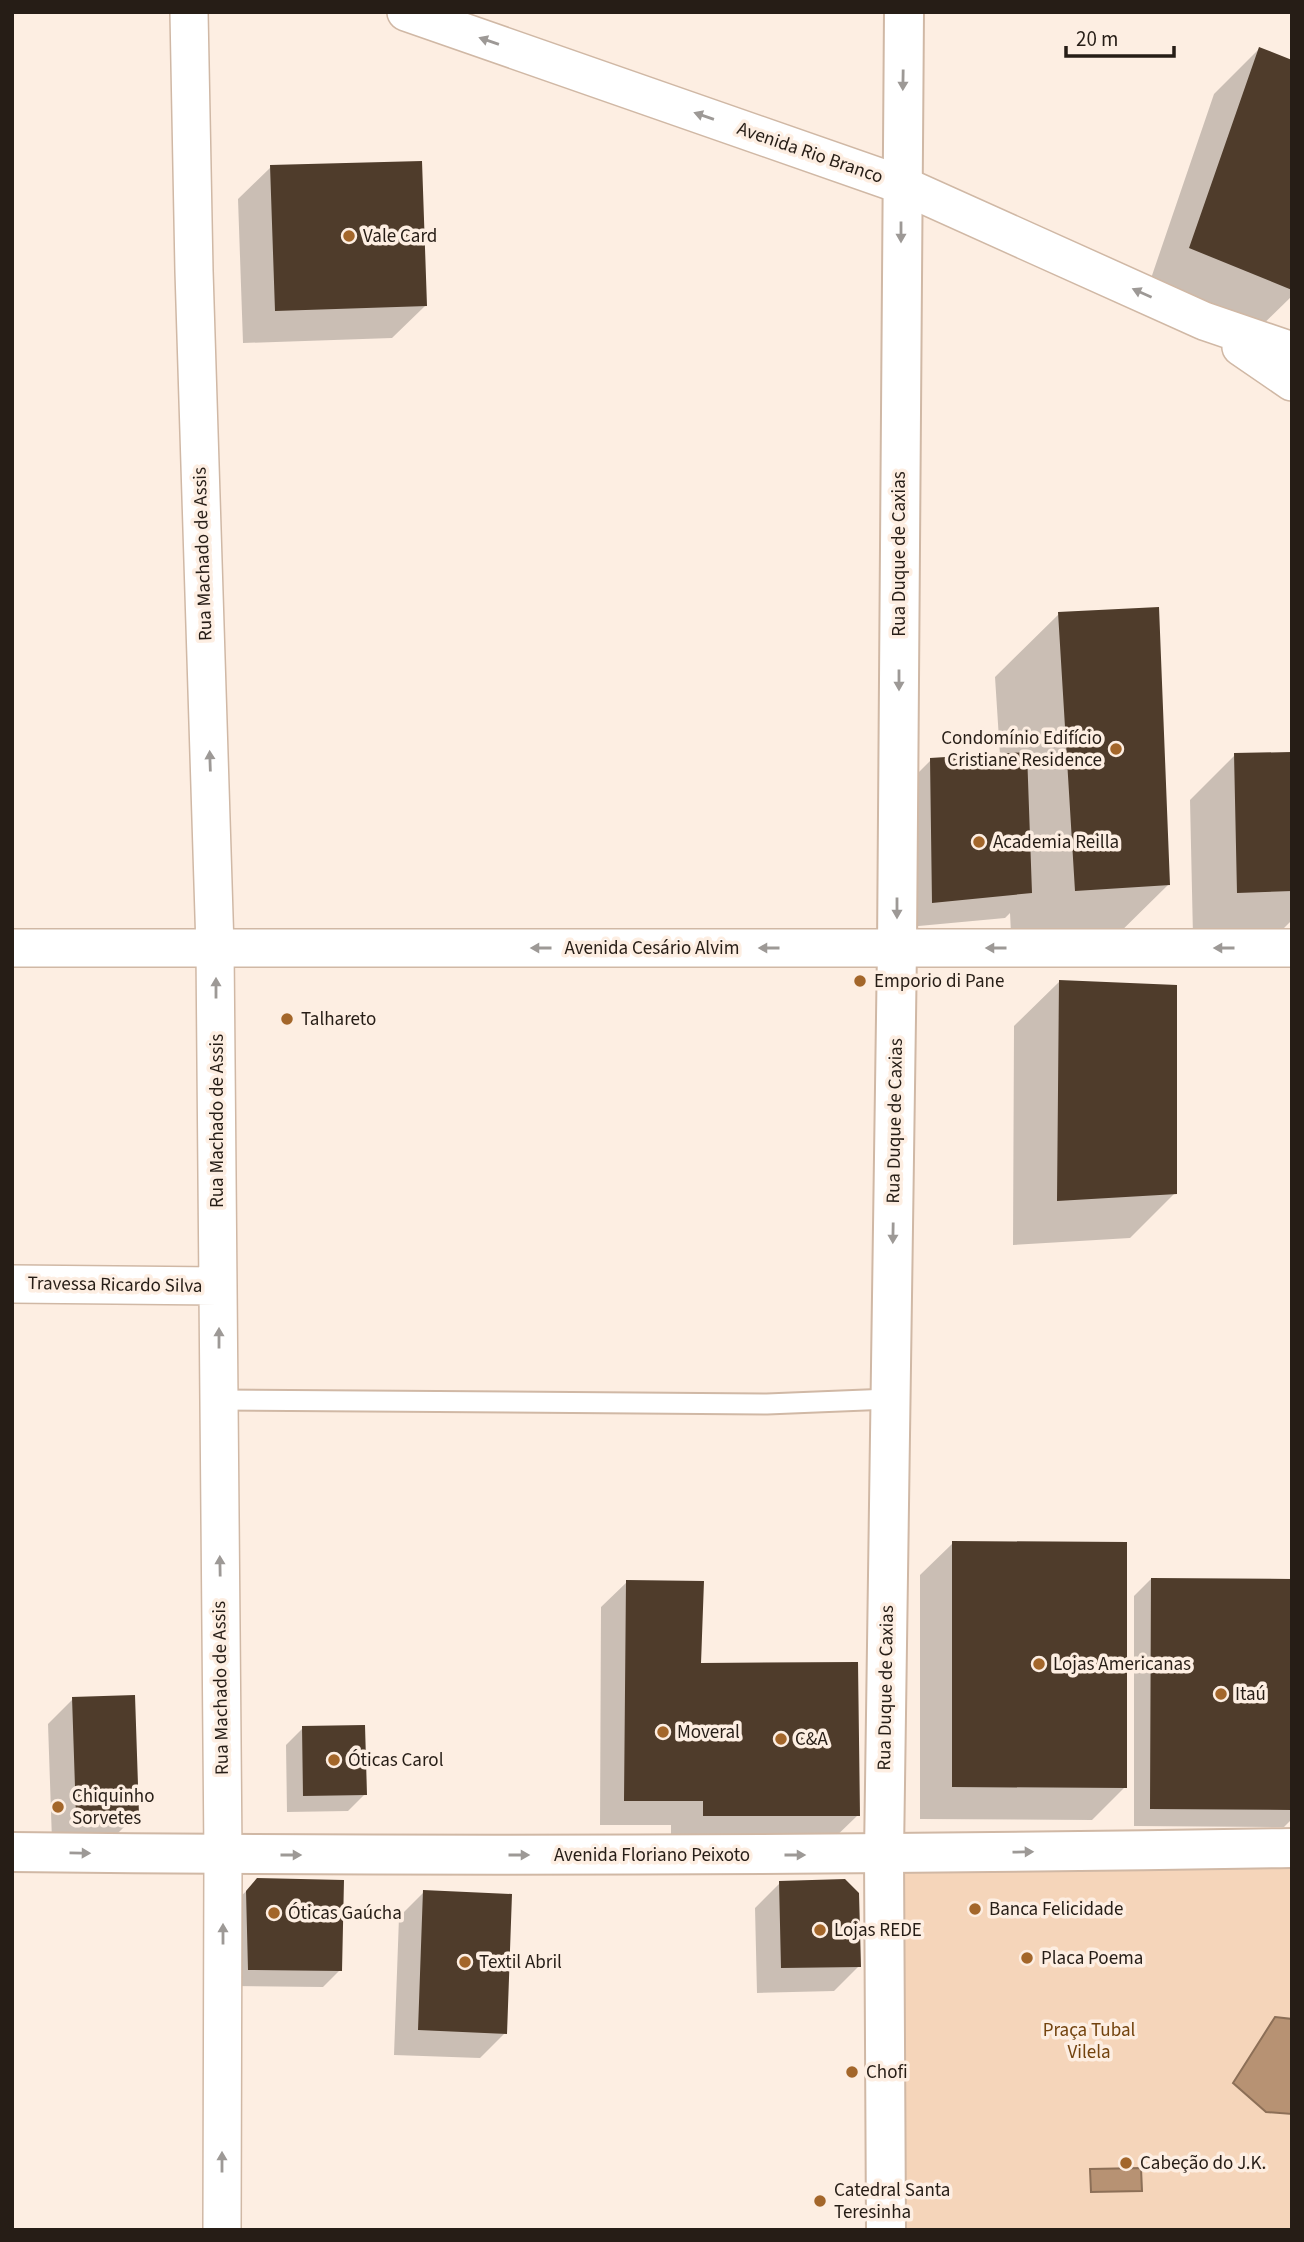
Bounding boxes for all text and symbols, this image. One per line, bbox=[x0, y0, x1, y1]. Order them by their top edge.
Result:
scale bar bbox=[1066, 14, 1174, 58]
text: 20 m bbox=[1076, 24, 1118, 54]
one-way arrow bbox=[478, 35, 499, 46]
one-way arrow bbox=[897, 70, 909, 92]
one-way arrow bbox=[693, 110, 714, 121]
street label: Avenida Rio Branco bbox=[733, 115, 887, 191]
one-way arrow bbox=[895, 222, 907, 244]
place label: Vale Card bbox=[363, 223, 437, 250]
marker: Vale Card bbox=[341, 228, 357, 244]
one-way arrow bbox=[1131, 287, 1152, 298]
street label: Rua Machado de Assis bbox=[186, 466, 220, 642]
street label: Rua Duque de Caxias bbox=[886, 471, 913, 637]
one-way arrow bbox=[893, 669, 905, 691]
place label: Condomínio Edifício Cristiane Residence bbox=[941, 725, 1102, 774]
marker: Condomínio Edifício Cristiane Residence bbox=[1108, 741, 1124, 757]
one-way arrow bbox=[204, 750, 215, 772]
place label: Academia Reilla bbox=[993, 829, 1119, 856]
marker: Academia Reilla bbox=[971, 834, 987, 850]
one-way arrow bbox=[891, 897, 903, 919]
street label: Avenida Cesário Alvim bbox=[564, 935, 740, 962]
one-way arrow bbox=[530, 942, 552, 954]
one-way arrow bbox=[757, 942, 779, 954]
one-way arrow bbox=[985, 942, 1007, 954]
one-way arrow bbox=[1212, 942, 1234, 954]
place label: Emporio di Pane bbox=[874, 968, 1004, 995]
marker: Emporio di Pane bbox=[852, 973, 868, 989]
one-way arrow bbox=[210, 977, 222, 999]
place label: Talhareto bbox=[301, 1006, 376, 1033]
marker: Talhareto bbox=[279, 1011, 295, 1027]
street label: Rua Machado de Assis bbox=[204, 1034, 231, 1208]
street label: Rua Duque de Caxias bbox=[880, 1038, 910, 1204]
one-way arrow bbox=[887, 1222, 899, 1244]
street label: Travessa Ricardo Silva bbox=[27, 1270, 203, 1300]
one-way arrow bbox=[213, 1327, 224, 1349]
one-way arrow bbox=[214, 1555, 226, 1577]
street label: Rua Machado de Assis bbox=[206, 1601, 236, 1775]
street label: Rua Duque de Caxias bbox=[871, 1605, 901, 1771]
place label: Lojas Americanas bbox=[1053, 1651, 1191, 1678]
marker: Lojas Americanas bbox=[1031, 1656, 1047, 1672]
place label: Itaú bbox=[1235, 1681, 1266, 1708]
marker: Itaú bbox=[1213, 1686, 1229, 1702]
place label: Moveral bbox=[677, 1719, 740, 1746]
marker: Moveral bbox=[655, 1724, 671, 1740]
place label: C&A bbox=[795, 1726, 828, 1753]
marker: C&A bbox=[773, 1731, 789, 1747]
place label: Óticas Carol bbox=[348, 1747, 444, 1774]
marker: Óticas Carol bbox=[326, 1752, 342, 1768]
place label: Chiquinho Sorvetes bbox=[72, 1783, 154, 1832]
marker: Chiquinho Sorvetes bbox=[50, 1799, 66, 1815]
street label: Avenida Floriano Peixoto bbox=[554, 1842, 750, 1869]
one-way arrow bbox=[70, 1847, 92, 1859]
one-way arrow bbox=[1012, 1847, 1034, 1858]
one-way arrow bbox=[280, 1849, 302, 1861]
one-way arrow bbox=[508, 1849, 530, 1861]
one-way arrow bbox=[784, 1849, 806, 1861]
place label: Banca Felicidade bbox=[989, 1896, 1124, 1923]
place label: Óticas Gaúcha bbox=[288, 1900, 402, 1927]
marker: Banca Felicidade bbox=[967, 1901, 983, 1917]
marker: Óticas Gaúcha bbox=[266, 1905, 282, 1921]
place label: Lojas REDE bbox=[834, 1917, 922, 1944]
marker: Lojas REDE bbox=[812, 1922, 828, 1938]
one-way arrow bbox=[217, 1923, 229, 1945]
place label: Placa Poema bbox=[1041, 1945, 1143, 1972]
place label: Textil Abril bbox=[479, 1949, 562, 1976]
marker: Placa Poema bbox=[1019, 1950, 1035, 1966]
marker: Textil Abril bbox=[457, 1954, 473, 1970]
park label: Praça Tubal Vilela bbox=[1043, 2017, 1135, 2066]
place label: Chofi bbox=[866, 2059, 908, 2086]
marker: Chofi bbox=[844, 2064, 860, 2080]
one-way arrow bbox=[216, 2150, 228, 2172]
place label: Cabeção do J.K. bbox=[1140, 2150, 1266, 2177]
marker: Cabeção do J.K. bbox=[1118, 2155, 1134, 2171]
place label: Catedral Santa Teresinha bbox=[834, 2177, 950, 2226]
marker: Catedral Santa Teresinha bbox=[812, 2193, 828, 2209]

